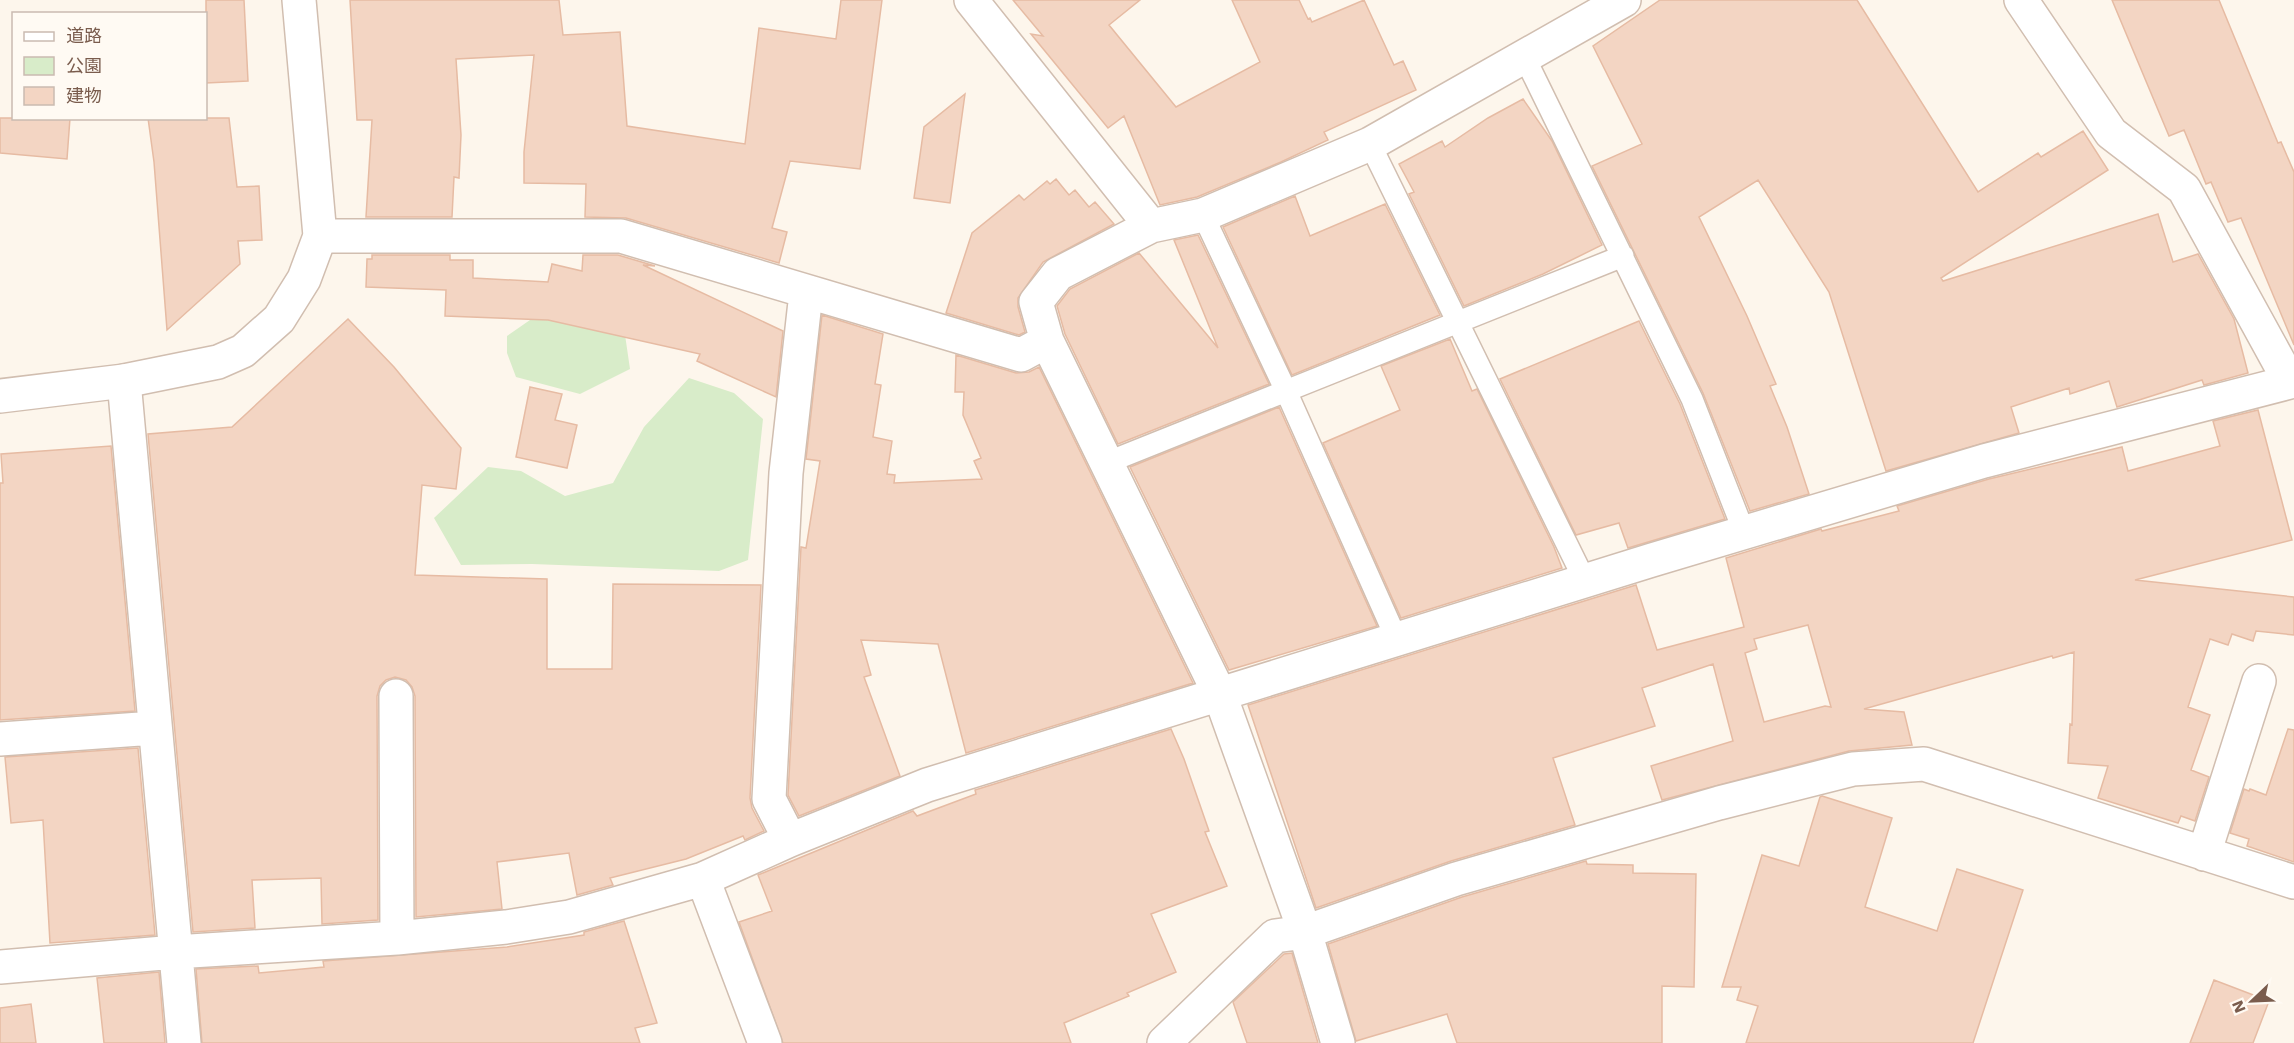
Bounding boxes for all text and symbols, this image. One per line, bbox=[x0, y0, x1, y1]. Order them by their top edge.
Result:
legend bbox=[12, 12, 207, 120]
text: 道路 bbox=[66, 25, 102, 46]
text: 公園 bbox=[66, 55, 102, 76]
text: 建物 bbox=[66, 85, 102, 106]
north arrow bbox=[2222, 971, 2282, 1031]
text: N bbox=[2228, 997, 2250, 1016]

